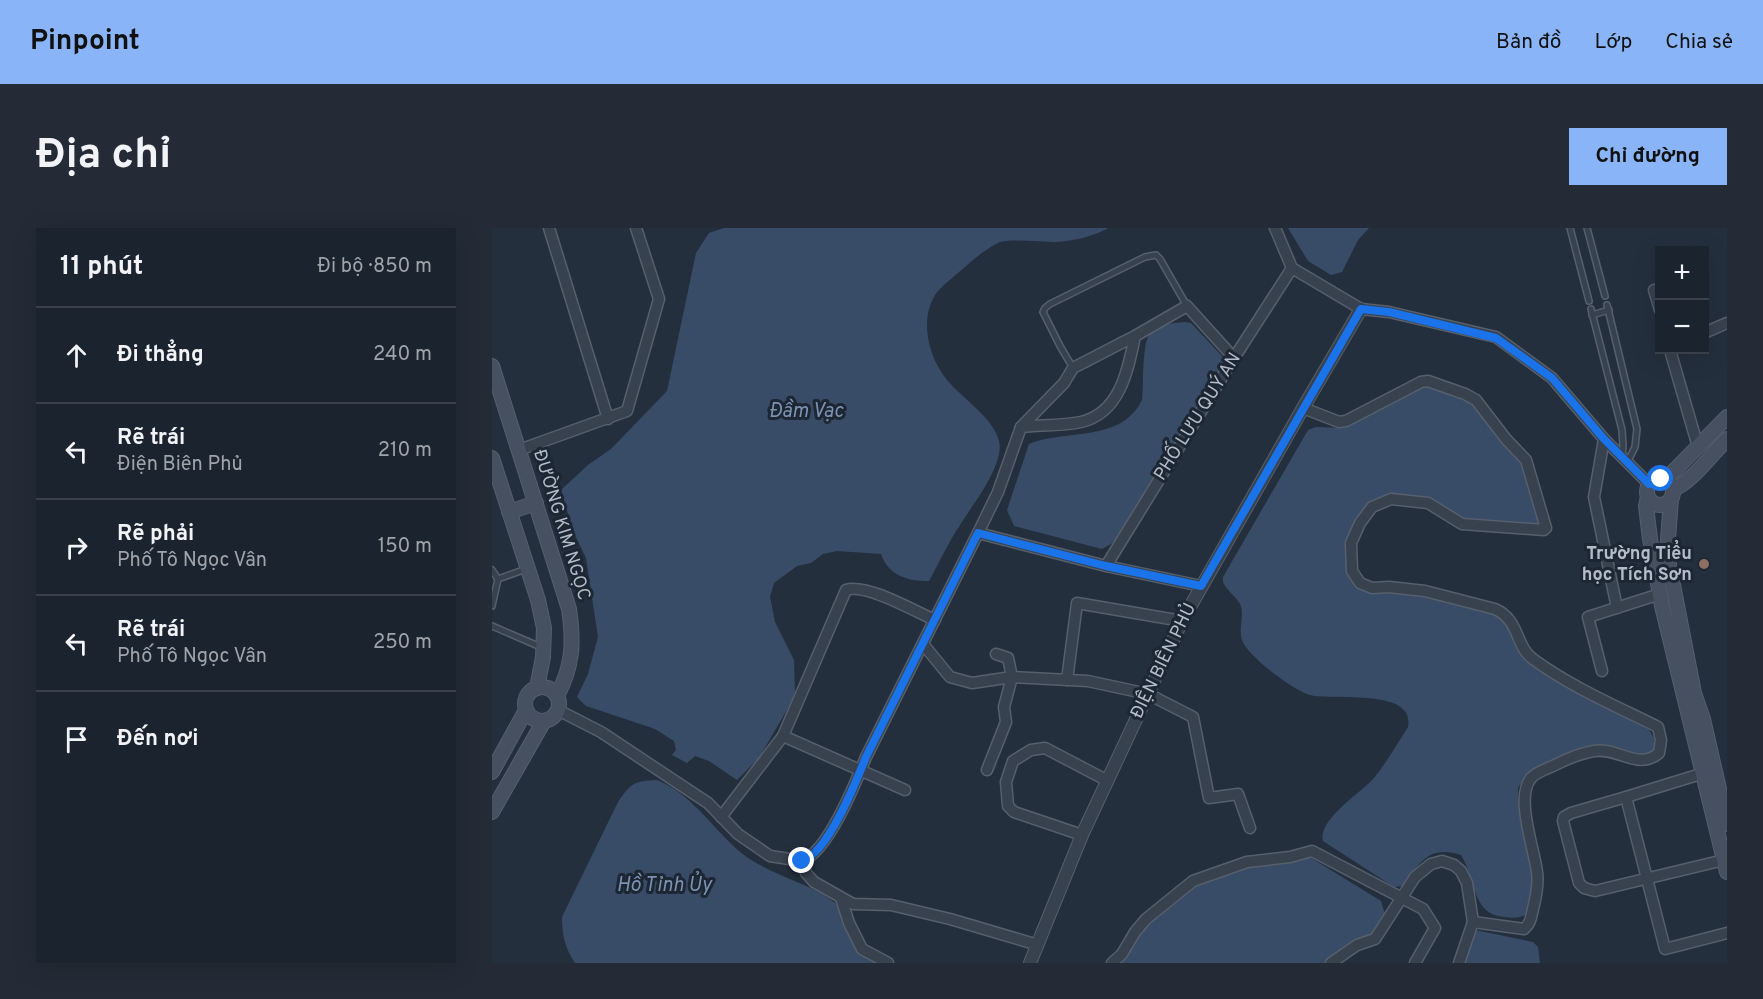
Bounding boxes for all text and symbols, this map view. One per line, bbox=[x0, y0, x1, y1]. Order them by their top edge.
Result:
text: Pinpoint bbox=[30, 24, 140, 60]
text: Bản đồ bbox=[1496, 29, 1562, 56]
text: Lớp bbox=[1595, 29, 1632, 56]
text: Chia sẻ bbox=[1665, 29, 1733, 56]
button: Chỉ đường bbox=[1569, 128, 1727, 185]
text: Địa chỉ bbox=[36, 130, 171, 183]
map controls bbox=[1655, 246, 1709, 354]
button: + bbox=[1655, 246, 1709, 300]
text: 11 phút bbox=[60, 251, 143, 284]
text: Đi bộ · 850 m bbox=[317, 254, 432, 280]
button: − bbox=[1655, 300, 1709, 354]
icon: ahead bbox=[60, 339, 93, 372]
text: Đi thẳng bbox=[117, 342, 204, 369]
text: 240 m bbox=[373, 342, 432, 368]
street label: PHỐ LƯU QUÝ AN bbox=[1145, 346, 1247, 485]
water label: Đầm Vạc bbox=[769, 398, 844, 425]
text: Rẽ trái bbox=[117, 425, 185, 452]
icon: left bbox=[60, 435, 93, 468]
text: 210 m bbox=[378, 438, 432, 464]
street label: ĐƯỜNG KIM NGỌC bbox=[527, 446, 597, 603]
text: Điện Biên Phủ bbox=[117, 452, 243, 478]
route start bbox=[1647, 465, 1673, 491]
text: Rẽ phải bbox=[117, 521, 194, 548]
icon: right bbox=[60, 531, 93, 564]
text: 150 m bbox=[378, 534, 432, 560]
place label: Trường Tiểu học Tích Sơn bbox=[1582, 539, 1692, 587]
text: Phố Tô Ngọc Vân bbox=[117, 548, 267, 574]
marker: Trường Tiểu học Tích Sơn bbox=[1697, 557, 1711, 571]
street label: ĐIỆN BIÊN PHỦ bbox=[1123, 598, 1202, 722]
text: Rẽ trái bbox=[117, 617, 185, 644]
icon: left bbox=[60, 627, 93, 660]
text: 250 m bbox=[373, 630, 432, 656]
text: Phố Tô Ngọc Vân bbox=[117, 644, 267, 670]
icon: arrive bbox=[60, 723, 93, 756]
text: Đến nơi bbox=[117, 726, 198, 753]
route end bbox=[788, 847, 814, 873]
water label: Hồ Tỉnh Ủy bbox=[617, 870, 713, 899]

